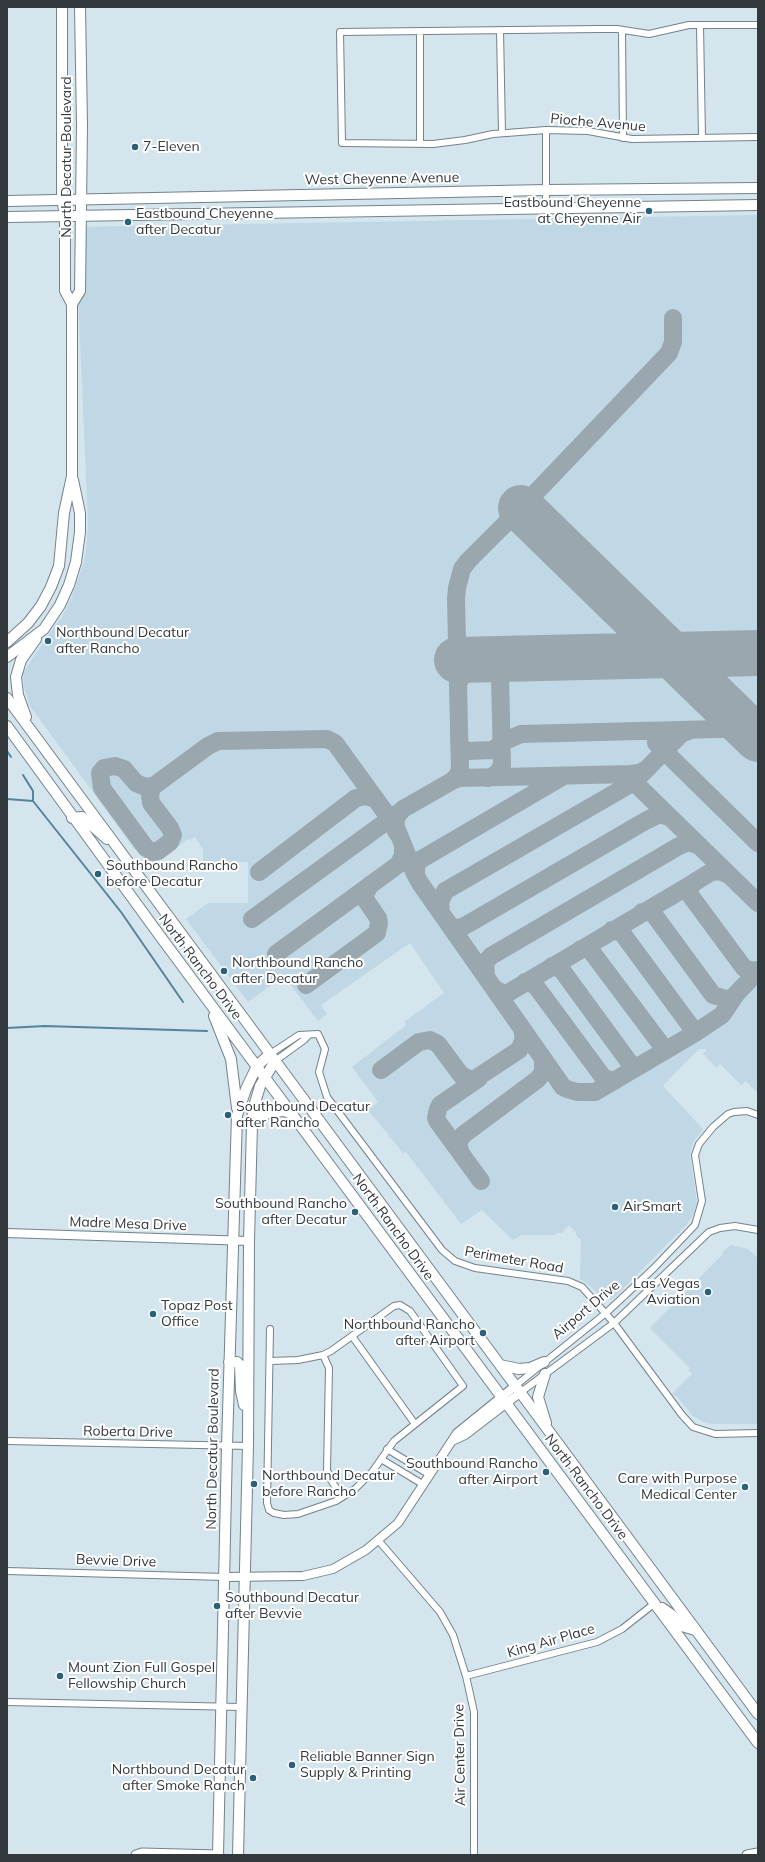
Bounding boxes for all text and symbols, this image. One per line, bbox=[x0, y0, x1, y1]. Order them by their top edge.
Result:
street label: North Decatur Boulevard bbox=[59, 76, 75, 238]
street label: Pioche Avenue bbox=[550, 110, 646, 136]
place label: 7-Eleven bbox=[143, 139, 200, 155]
marker: 7-Eleven bbox=[130, 142, 140, 152]
street label: West Cheyenne Avenue bbox=[305, 169, 459, 189]
place label: Eastbound Cheyenne at Cheyenne Air bbox=[504, 195, 641, 228]
place label: Eastbound Cheyenne after Decatur bbox=[136, 206, 273, 238]
marker: Eastbound Cheyenne at Cheyenne Air bbox=[644, 206, 654, 216]
marker: Eastbound Cheyenne after Decatur bbox=[123, 217, 133, 227]
place label: Northbound Decatur after Rancho bbox=[56, 625, 189, 658]
marker: Northbound Decatur after Rancho bbox=[43, 636, 53, 646]
place label: Southbound Rancho before Decatur bbox=[106, 858, 238, 890]
marker: Southbound Rancho before Decatur bbox=[93, 869, 103, 879]
street label: North Rancho Drive bbox=[155, 911, 245, 1023]
place label: Northbound Rancho after Decatur bbox=[232, 955, 363, 988]
marker: Northbound Rancho after Decatur bbox=[219, 966, 229, 976]
place label: Southbound Decatur after Rancho bbox=[236, 1099, 370, 1132]
marker: Southbound Decatur after Rancho bbox=[223, 1110, 233, 1120]
street label: North Rancho Drive bbox=[349, 1170, 437, 1284]
place label: Southbound Rancho after Decatur bbox=[215, 1196, 347, 1228]
place label: AirSmart bbox=[623, 1199, 681, 1215]
marker: AirSmart bbox=[610, 1202, 620, 1212]
marker: Southbound Rancho after Decatur bbox=[350, 1207, 360, 1217]
street label: Madre Mesa Drive bbox=[69, 1214, 187, 1234]
street label: Perimeter Road bbox=[463, 1243, 565, 1277]
place label: Las Vegas Aviation bbox=[633, 1276, 700, 1308]
street label: Airport Drive bbox=[549, 1277, 623, 1343]
marker: Las Vegas Aviation bbox=[703, 1287, 713, 1297]
place label: Topaz Post Office bbox=[161, 1298, 233, 1330]
marker: Topaz Post Office bbox=[148, 1309, 158, 1319]
place label: Northbound Rancho after Airport bbox=[344, 1317, 475, 1350]
marker: Northbound Rancho after Airport bbox=[478, 1328, 488, 1338]
street label: North Decatur Boulevard bbox=[203, 1368, 223, 1530]
street label: Roberta Drive bbox=[83, 1423, 173, 1441]
street label: North Rancho Drive bbox=[541, 1431, 631, 1543]
place label: Southbound Rancho after Airport bbox=[406, 1456, 538, 1488]
marker: Southbound Rancho after Airport bbox=[541, 1467, 551, 1477]
place label: Northbound Decatur before Rancho bbox=[262, 1468, 395, 1500]
place label: Care with Purpose Medical Center bbox=[618, 1471, 737, 1504]
marker: Northbound Decatur before Rancho bbox=[249, 1479, 259, 1489]
marker: Care with Purpose Medical Center bbox=[740, 1482, 750, 1492]
street label: Bevvie Drive bbox=[75, 1551, 157, 1571]
place label: Southbound Decatur after Bevvie bbox=[225, 1590, 359, 1622]
marker: Southbound Decatur after Bevvie bbox=[212, 1601, 222, 1611]
street label: King Air Place bbox=[505, 1621, 597, 1661]
place label: Mount Zion Full Gospel Fellowship Church bbox=[68, 1660, 215, 1692]
marker: Mount Zion Full Gospel Fellowship Church bbox=[55, 1671, 65, 1681]
street label: Air Center Drive bbox=[451, 1704, 469, 1806]
place label: Reliable Banner Sign Supply & Printing bbox=[300, 1749, 435, 1782]
marker: Reliable Banner Sign Supply & Printing bbox=[287, 1760, 297, 1770]
place label: Northbound Decatur after Smoke Ranch bbox=[112, 1762, 245, 1794]
marker: Northbound Decatur after Smoke Ranch bbox=[248, 1773, 258, 1783]

